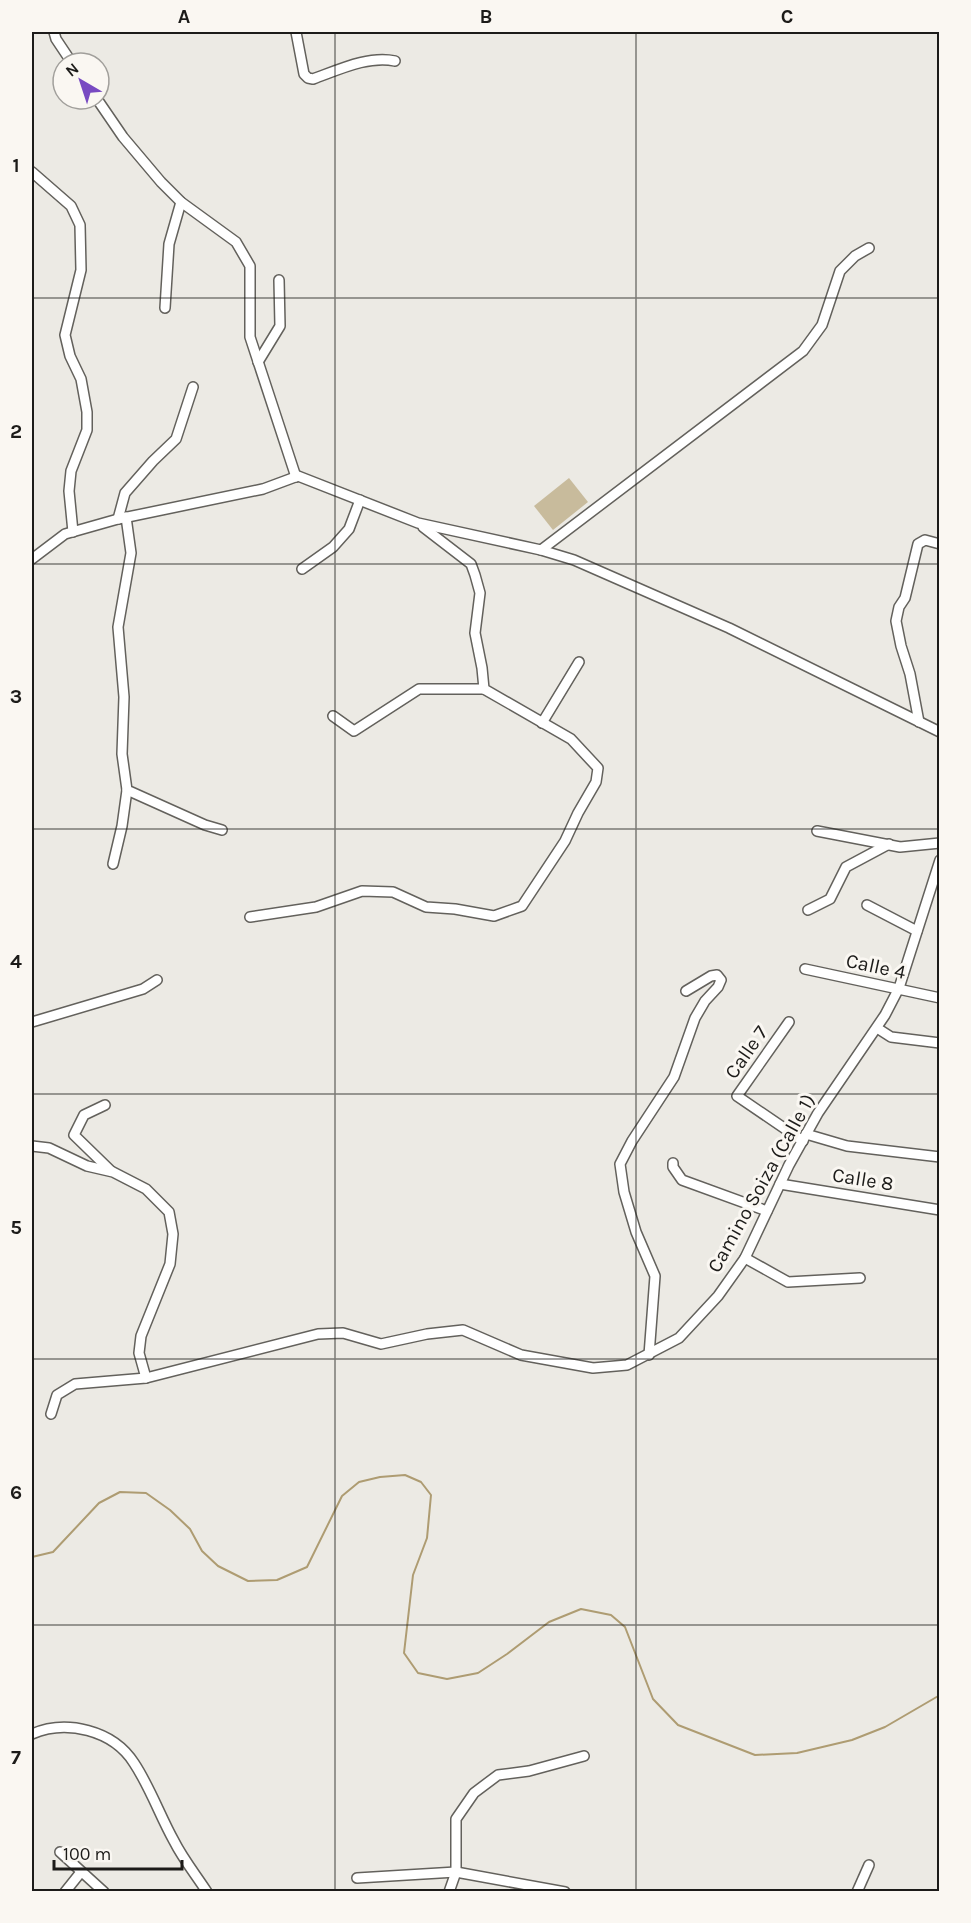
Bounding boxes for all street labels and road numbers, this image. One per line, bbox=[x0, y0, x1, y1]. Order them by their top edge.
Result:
street label: Calle 4 bbox=[844, 949, 908, 984]
street label: Calle 7 bbox=[720, 1021, 773, 1083]
street label: Camino Soiza (Calle 1) bbox=[703, 1090, 820, 1276]
street label: Calle 8 bbox=[831, 1163, 895, 1196]

